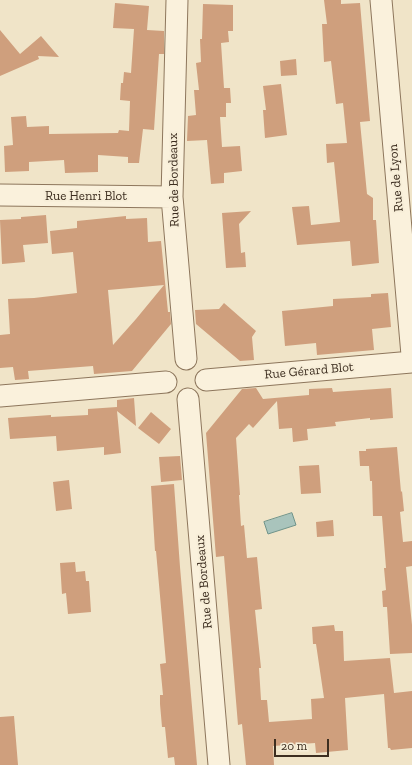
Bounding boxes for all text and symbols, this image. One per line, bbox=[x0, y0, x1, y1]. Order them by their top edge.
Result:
street label: Rue de Bordeaux bbox=[165, 133, 183, 227]
street label: Rue de Lyon bbox=[385, 144, 407, 212]
street label: Rue Henri Blot bbox=[45, 188, 127, 204]
street label: Rue Gérard Blot bbox=[264, 359, 354, 383]
street label: Rue de Bordeaux bbox=[192, 534, 216, 630]
scale bar bbox=[276, 731, 331, 757]
text: 20 m bbox=[281, 739, 307, 753]

